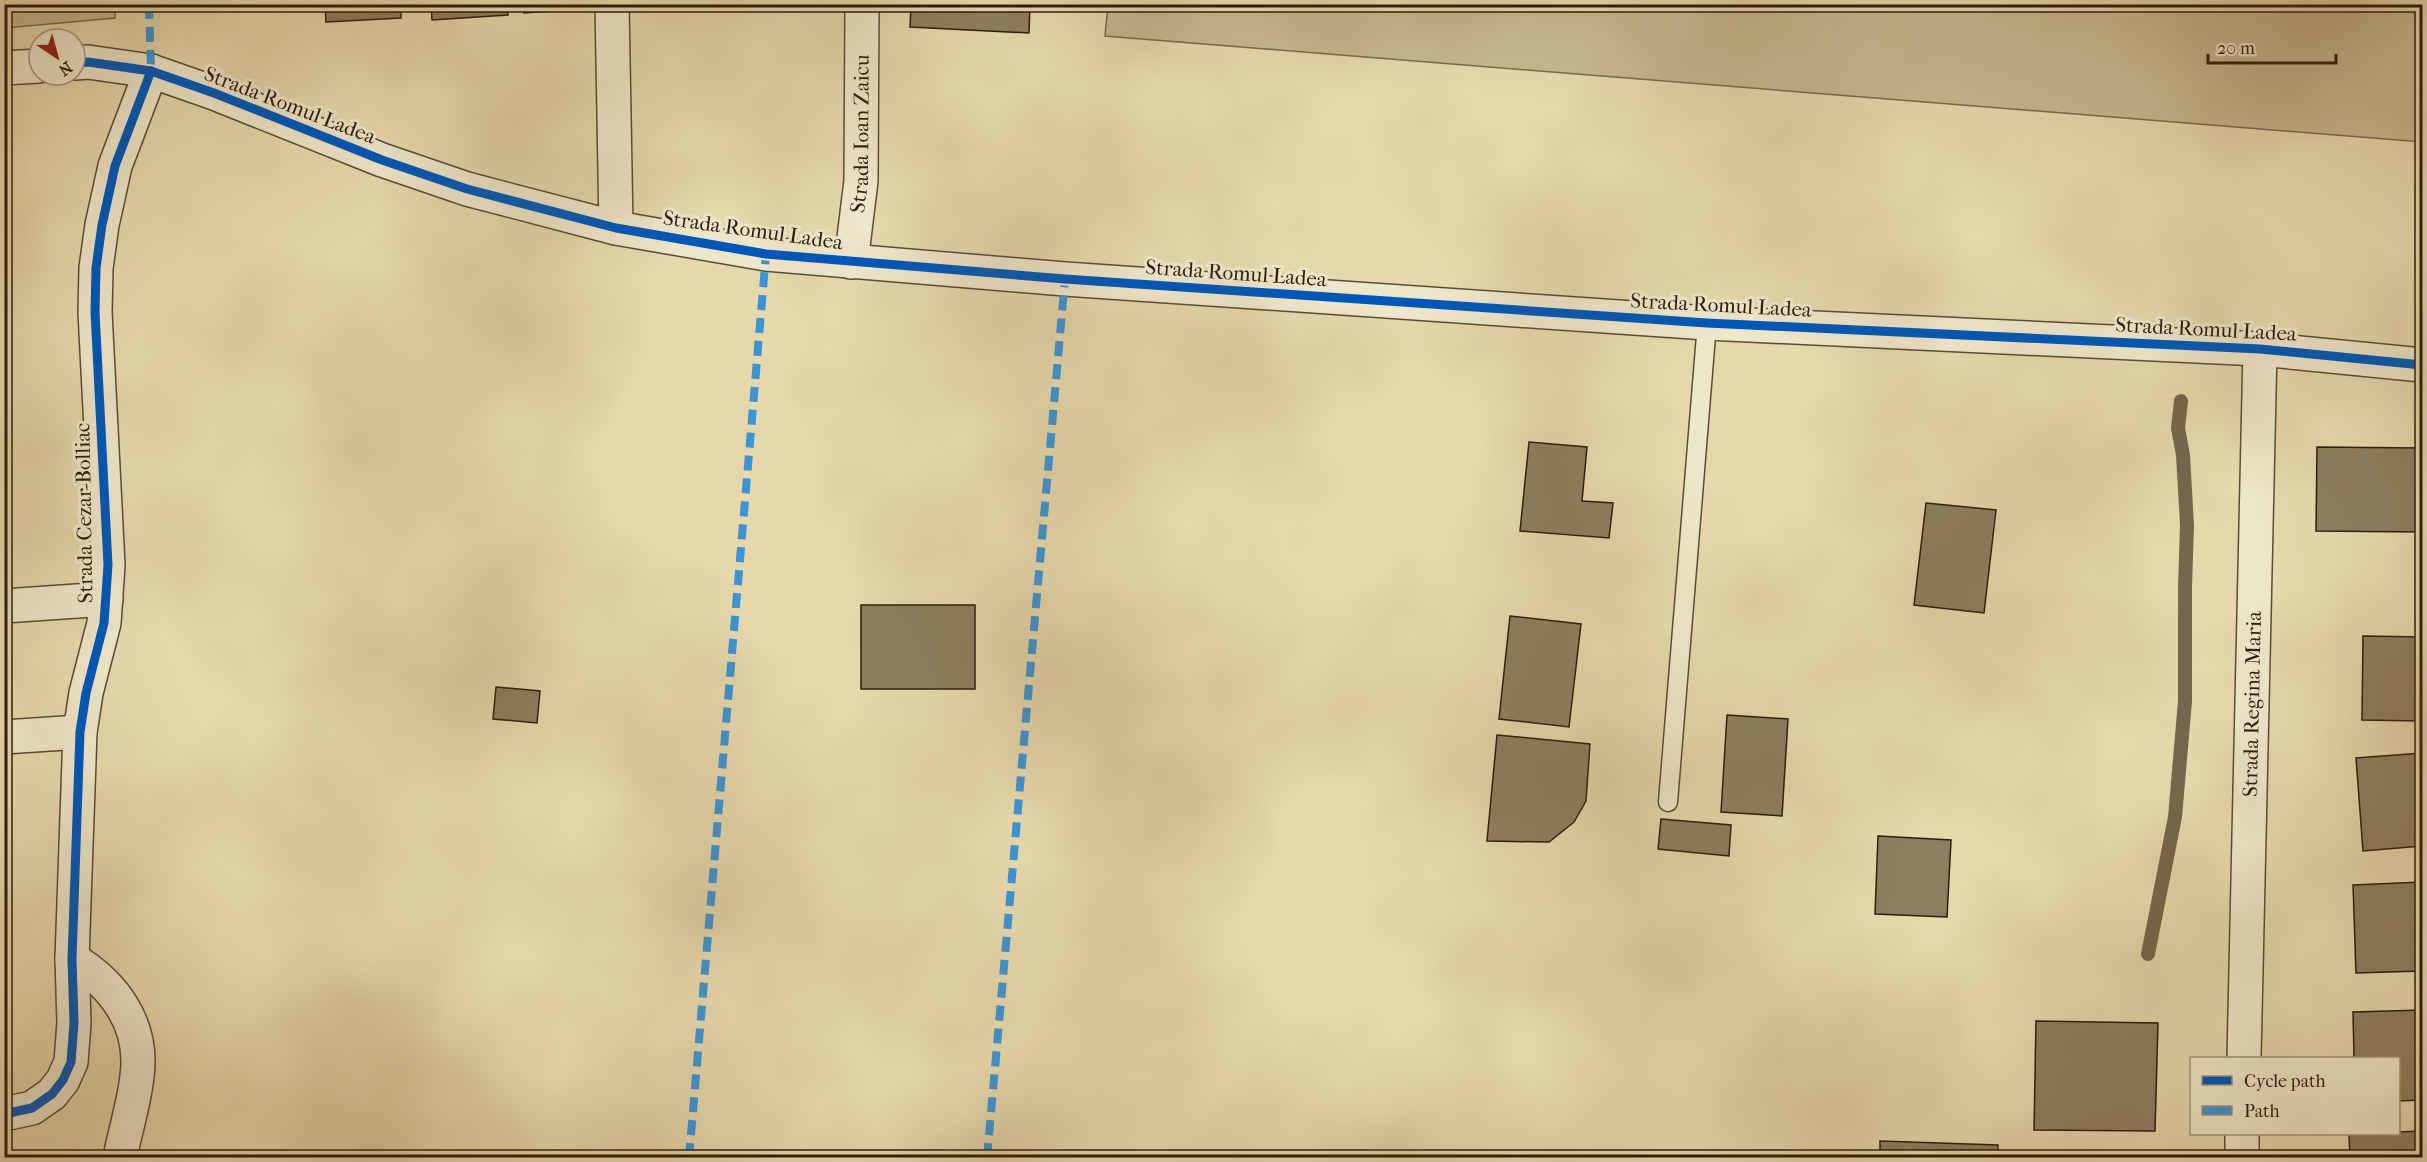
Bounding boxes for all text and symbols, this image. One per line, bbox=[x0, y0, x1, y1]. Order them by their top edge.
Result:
north arrow bbox=[27, 27, 87, 87]
scale bar bbox=[2208, 27, 2336, 65]
text: 20 m bbox=[2217, 38, 2255, 59]
street label: Strada Ioan Zaicu bbox=[845, 54, 874, 214]
text: N bbox=[54, 57, 76, 80]
street label: Strada Romul Ladea bbox=[201, 61, 379, 149]
street label: Strada Romul Ladea bbox=[661, 205, 845, 255]
street label: Strada Romul Ladea bbox=[1145, 255, 1328, 291]
street label: Strada Romul Ladea bbox=[1630, 288, 1813, 322]
street label: Strada Romul Ladea bbox=[2115, 312, 2298, 346]
street label: Strada Cezar Bolliac bbox=[70, 423, 98, 603]
street label: Strada Regina Maria bbox=[2238, 611, 2266, 797]
legend bbox=[2190, 1057, 2400, 1135]
text: Cycle path bbox=[2244, 1071, 2325, 1092]
text: Path bbox=[2244, 1101, 2280, 1122]

